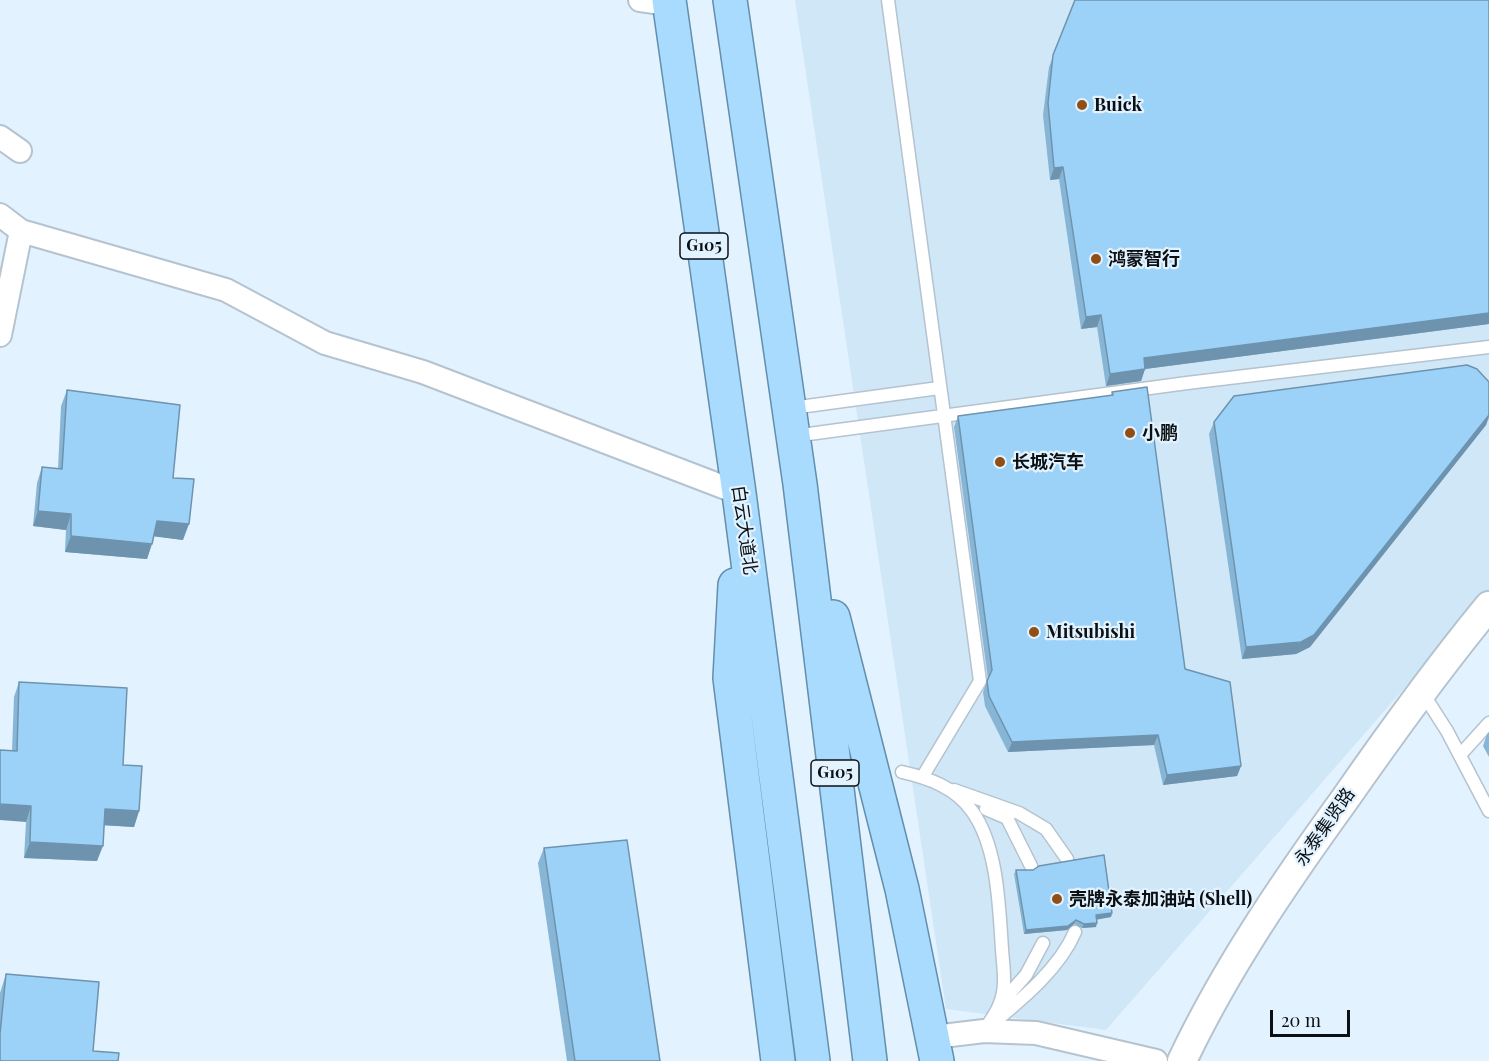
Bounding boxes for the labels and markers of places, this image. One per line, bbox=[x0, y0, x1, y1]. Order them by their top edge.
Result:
place label: Buick bbox=[1094, 94, 1142, 116]
marker: Buick bbox=[1075, 98, 1089, 112]
place label: 鸿蒙智行 bbox=[1108, 248, 1180, 270]
marker: 鸿蒙智行 bbox=[1089, 252, 1103, 266]
place label: 小鹏 bbox=[1142, 422, 1178, 444]
marker: 小鹏 bbox=[1123, 426, 1137, 440]
place label: 长城汽车 bbox=[1012, 451, 1084, 473]
marker: 长城汽车 bbox=[993, 455, 1007, 469]
place label: Mitsubishi bbox=[1046, 621, 1135, 643]
marker: Mitsubishi bbox=[1027, 625, 1041, 639]
place label: 壳牌永泰加油站 (Shell) bbox=[1069, 888, 1252, 910]
marker: 壳牌永泰加油站 (Shell) bbox=[1050, 892, 1064, 906]

